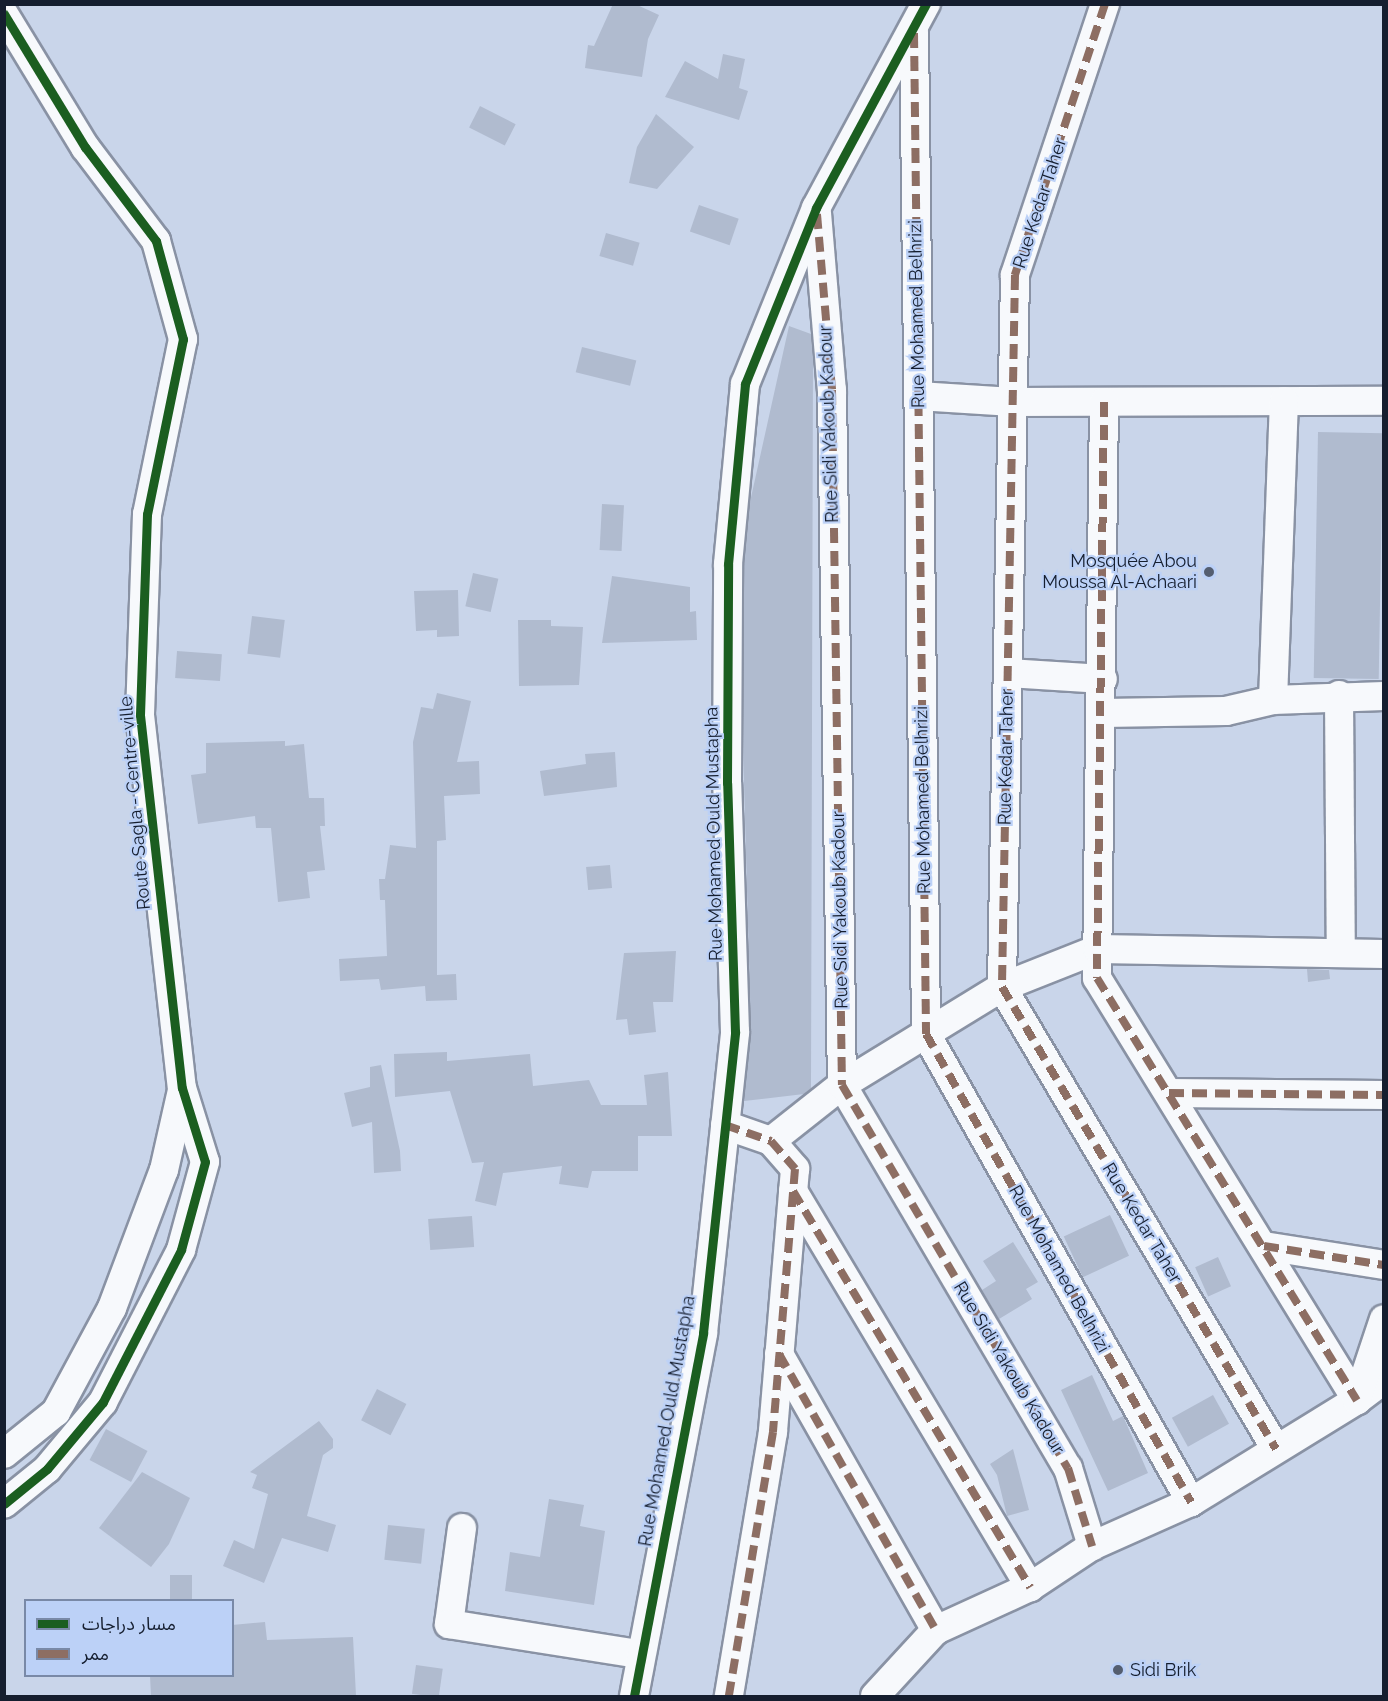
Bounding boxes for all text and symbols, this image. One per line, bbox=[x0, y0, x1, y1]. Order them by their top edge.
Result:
street label: Rue Kedar Taher bbox=[1009, 134, 1071, 272]
street label: Rue Mohamed Belhrizi bbox=[905, 220, 929, 408]
street label: Rue Sidi Yakoub Kadour bbox=[815, 324, 843, 524]
place label: Mosquée Abou Moussa Al-Achaari bbox=[1042, 551, 1197, 594]
marker: Mosquée Abou Moussa Al-Achaari bbox=[1202, 565, 1216, 579]
street label: Rue Kedar Taher bbox=[994, 688, 1018, 826]
street label: Route Sagla - Centre-ville bbox=[115, 695, 155, 911]
street label: Rue Mohamed Belhrizi bbox=[911, 706, 935, 894]
street label: Rue Mohamed Ould Mustapha bbox=[701, 707, 727, 961]
street label: Rue Sidi Yakoub Kadour bbox=[827, 811, 853, 1009]
street label: Rue Kedar Taher bbox=[1097, 1159, 1187, 1287]
street label: Rue Mohamed Belhrizi bbox=[1004, 1182, 1114, 1356]
street label: Rue Sidi Yakoub Kadour bbox=[949, 1277, 1069, 1459]
street label: Rue Mohamed Ould Mustapha bbox=[634, 1294, 700, 1548]
legend bbox=[24, 1599, 234, 1677]
text: مسار دراجات bbox=[82, 1613, 176, 1634]
text: ممر bbox=[82, 1643, 109, 1664]
place label: Sidi Brik bbox=[1130, 1659, 1196, 1681]
marker: Sidi Brik bbox=[1111, 1663, 1125, 1677]

